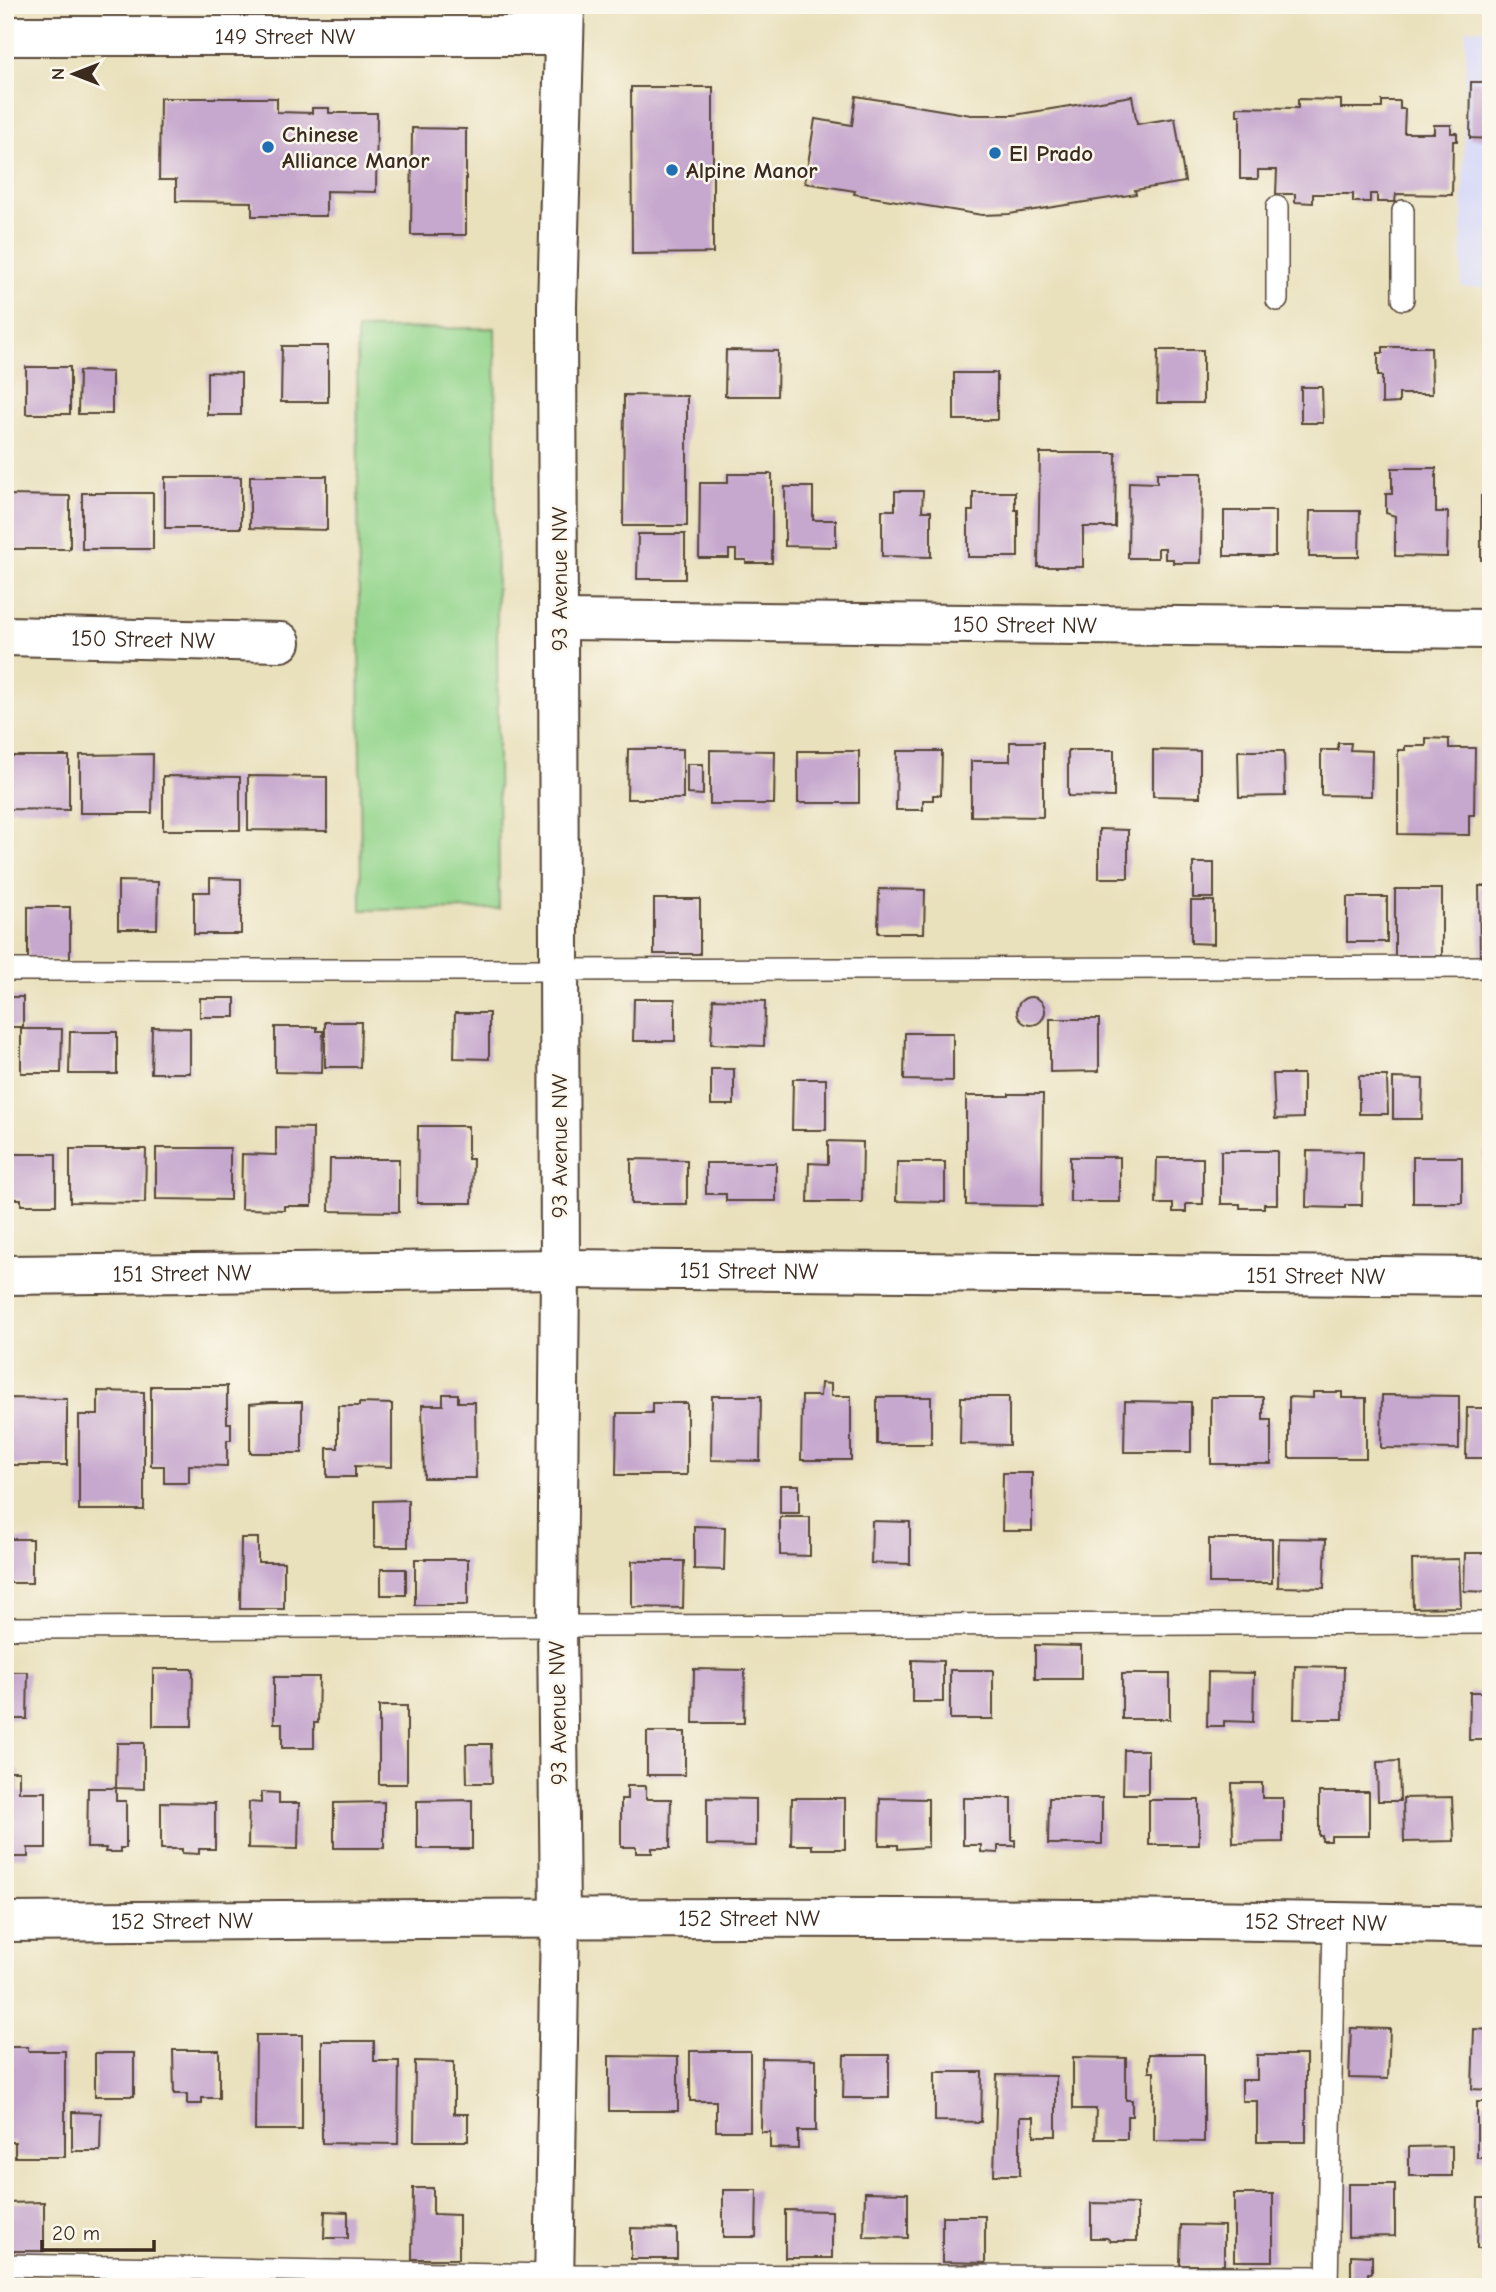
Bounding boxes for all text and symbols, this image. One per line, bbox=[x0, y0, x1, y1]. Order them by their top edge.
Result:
street label: 149 Street NW bbox=[215, 23, 355, 50]
north arrow bbox=[38, 38, 108, 108]
text: N bbox=[47, 68, 69, 80]
place label: Chinese Alliance Manor bbox=[282, 121, 430, 174]
marker: Chinese Alliance Manor bbox=[260, 139, 276, 155]
place label: El Prado bbox=[1009, 140, 1093, 167]
marker: El Prado bbox=[987, 145, 1003, 161]
place label: Alpine Manor bbox=[686, 157, 818, 184]
marker: Alpine Manor bbox=[664, 162, 680, 178]
street label: 93 Avenue NW bbox=[546, 507, 573, 651]
street label: 150 Street NW bbox=[953, 610, 1097, 639]
street label: 150 Street NW bbox=[71, 624, 215, 654]
street label: 93 Avenue NW bbox=[546, 1074, 573, 1218]
street label: 151 Street NW bbox=[679, 1257, 819, 1285]
street label: 151 Street NW bbox=[112, 1259, 252, 1287]
street label: 151 Street NW bbox=[1246, 1261, 1385, 1290]
street label: 93 Avenue NW bbox=[543, 1641, 573, 1785]
street label: 152 Street NW bbox=[678, 1904, 820, 1931]
street label: 152 Street NW bbox=[111, 1907, 253, 1935]
street label: 152 Street NW bbox=[1245, 1907, 1387, 1936]
scale bar bbox=[42, 2208, 154, 2252]
text: 20 m bbox=[52, 2221, 100, 2245]

